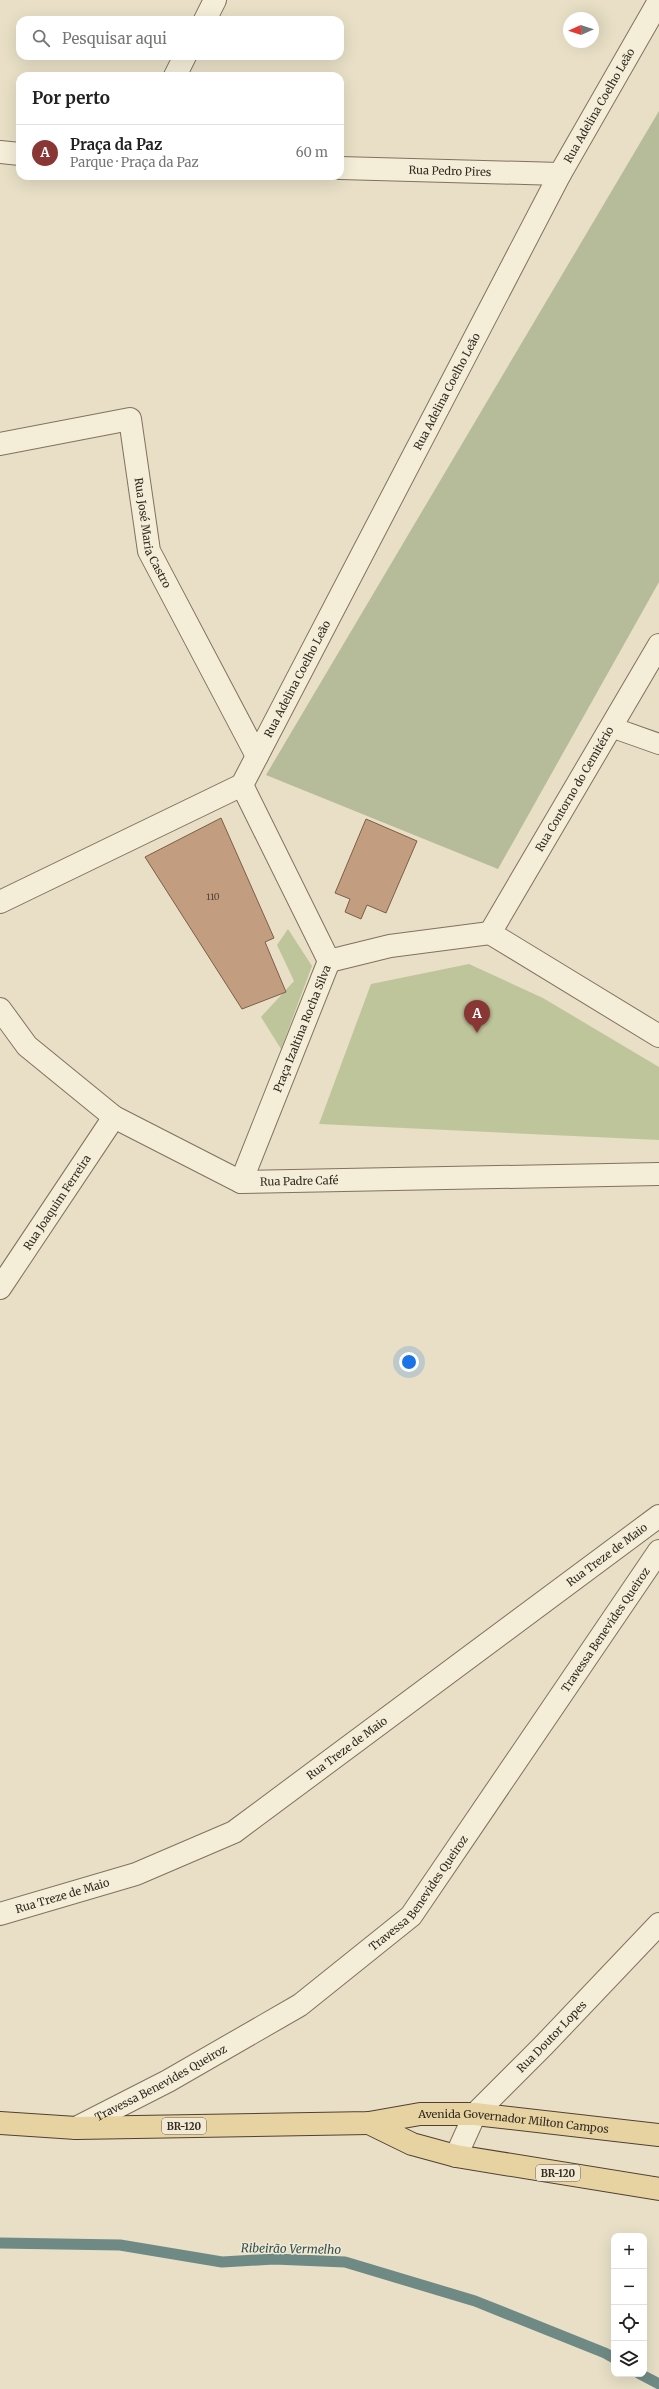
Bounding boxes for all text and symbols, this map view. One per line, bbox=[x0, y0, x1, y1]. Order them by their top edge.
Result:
north arrow bbox=[563, 12, 599, 48]
search box bbox=[16, 16, 344, 60]
icon: search bbox=[30, 27, 52, 49]
text: Pesquisar aqui bbox=[62, 29, 167, 48]
street label: Rua Adelina Coelho Leão bbox=[561, 45, 638, 166]
text: Por perto bbox=[32, 87, 110, 109]
text: Praça da Paz bbox=[70, 135, 162, 154]
text: A bbox=[40, 144, 50, 161]
text: 60 m bbox=[296, 144, 328, 161]
text: Parque · Praça da Paz bbox=[70, 154, 199, 171]
street label: Rua Pedro Pires bbox=[408, 163, 491, 179]
street label: Rua Adelina Coelho Leão bbox=[411, 330, 483, 452]
street label: Rua José Maria Castro bbox=[132, 477, 174, 591]
street label: Rua Adelina Coelho Leão bbox=[261, 617, 334, 740]
street label: Rua Contorno do Cemitério bbox=[532, 723, 617, 854]
house number: 110 bbox=[206, 891, 220, 902]
street label: Praça Izaltina Rocha Silva bbox=[270, 963, 334, 1094]
pin: A bbox=[464, 1000, 490, 1033]
street label: Rua Joaquim Ferreira bbox=[20, 1152, 94, 1253]
street label: Rua Padre Café bbox=[260, 1173, 339, 1189]
your location bbox=[399, 1352, 419, 1372]
street label: Rua Treze de Maio bbox=[564, 1520, 650, 1589]
street label: Travessa Benevides Queiroz bbox=[558, 1565, 653, 1695]
street label: Rua Treze de Maio bbox=[304, 1713, 390, 1783]
street label: Travessa Benevides Queiroz bbox=[366, 1833, 471, 1954]
street label: Rua Treze de Maio bbox=[14, 1875, 112, 1916]
street label: Rua Doutor Lopes bbox=[514, 1998, 589, 2075]
street label: Travessa Benevides Queiroz bbox=[92, 2042, 229, 2124]
street label: Avenida Governador Milton Campos bbox=[417, 2107, 610, 2136]
road number: BR-120 bbox=[162, 2118, 206, 2134]
road number: BR-120 bbox=[536, 2165, 580, 2181]
map controls bbox=[611, 2233, 647, 2377]
button: + bbox=[611, 2233, 647, 2269]
water label: Ribeirão Vermelho bbox=[241, 2240, 341, 2257]
button: − bbox=[611, 2269, 647, 2305]
button: locate bbox=[611, 2305, 647, 2341]
button: layers bbox=[611, 2341, 647, 2377]

